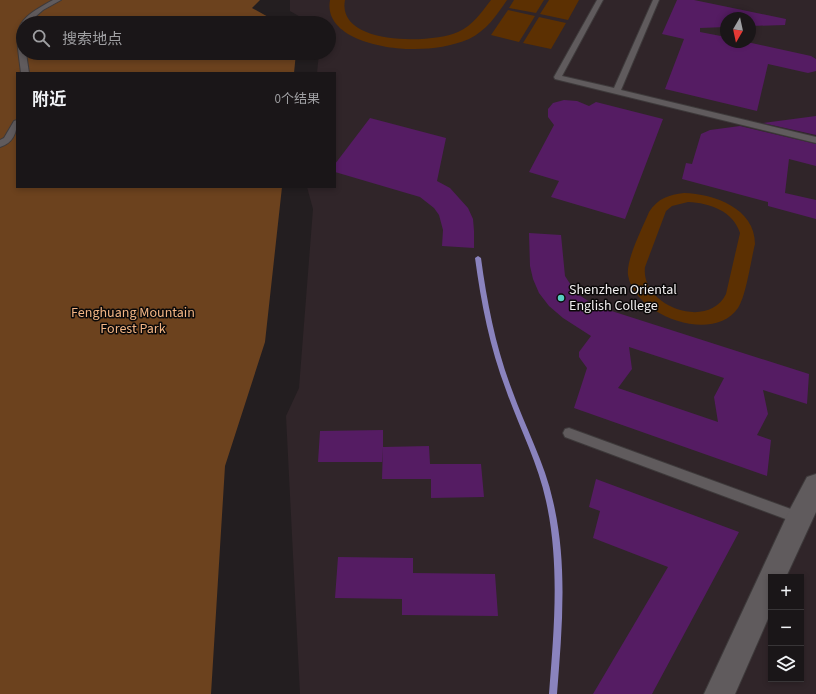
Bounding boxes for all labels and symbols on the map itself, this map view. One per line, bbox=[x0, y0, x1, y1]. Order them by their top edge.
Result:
north arrow bbox=[720, 12, 756, 48]
place label: Shenzhen Oriental English College bbox=[569, 280, 677, 316]
marker: Shenzhen Oriental English College bbox=[556, 293, 566, 303]
park label: Fenghuang Mountain Forest Park bbox=[71, 303, 195, 339]

